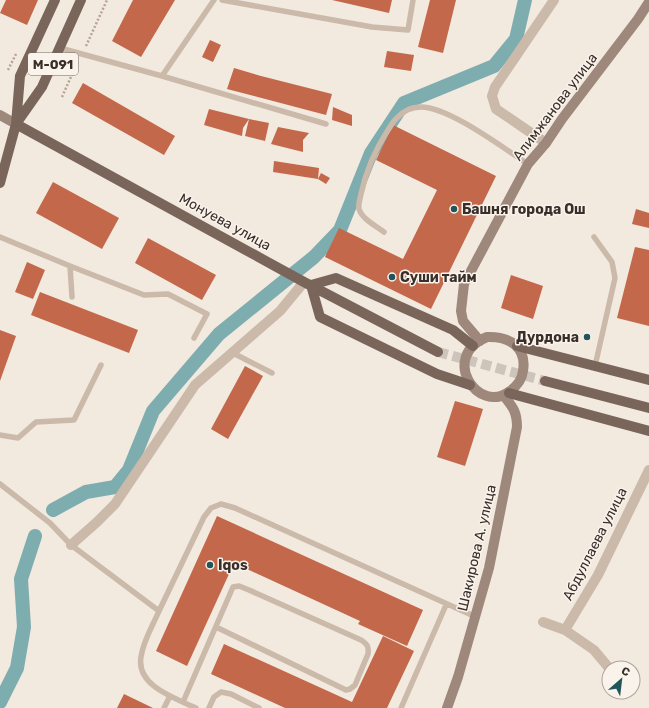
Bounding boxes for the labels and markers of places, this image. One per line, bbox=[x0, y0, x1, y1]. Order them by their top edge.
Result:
place label: Башня города Ош bbox=[462, 201, 586, 218]
marker: Башня города Ош bbox=[449, 204, 459, 214]
place label: Суши тайм bbox=[400, 269, 477, 286]
marker: Суши тайм bbox=[387, 272, 397, 282]
place label: Дурдона bbox=[516, 329, 579, 346]
marker: Дурдона bbox=[582, 332, 592, 342]
place label: Iqos bbox=[218, 557, 248, 574]
marker: Iqos bbox=[205, 560, 215, 570]

